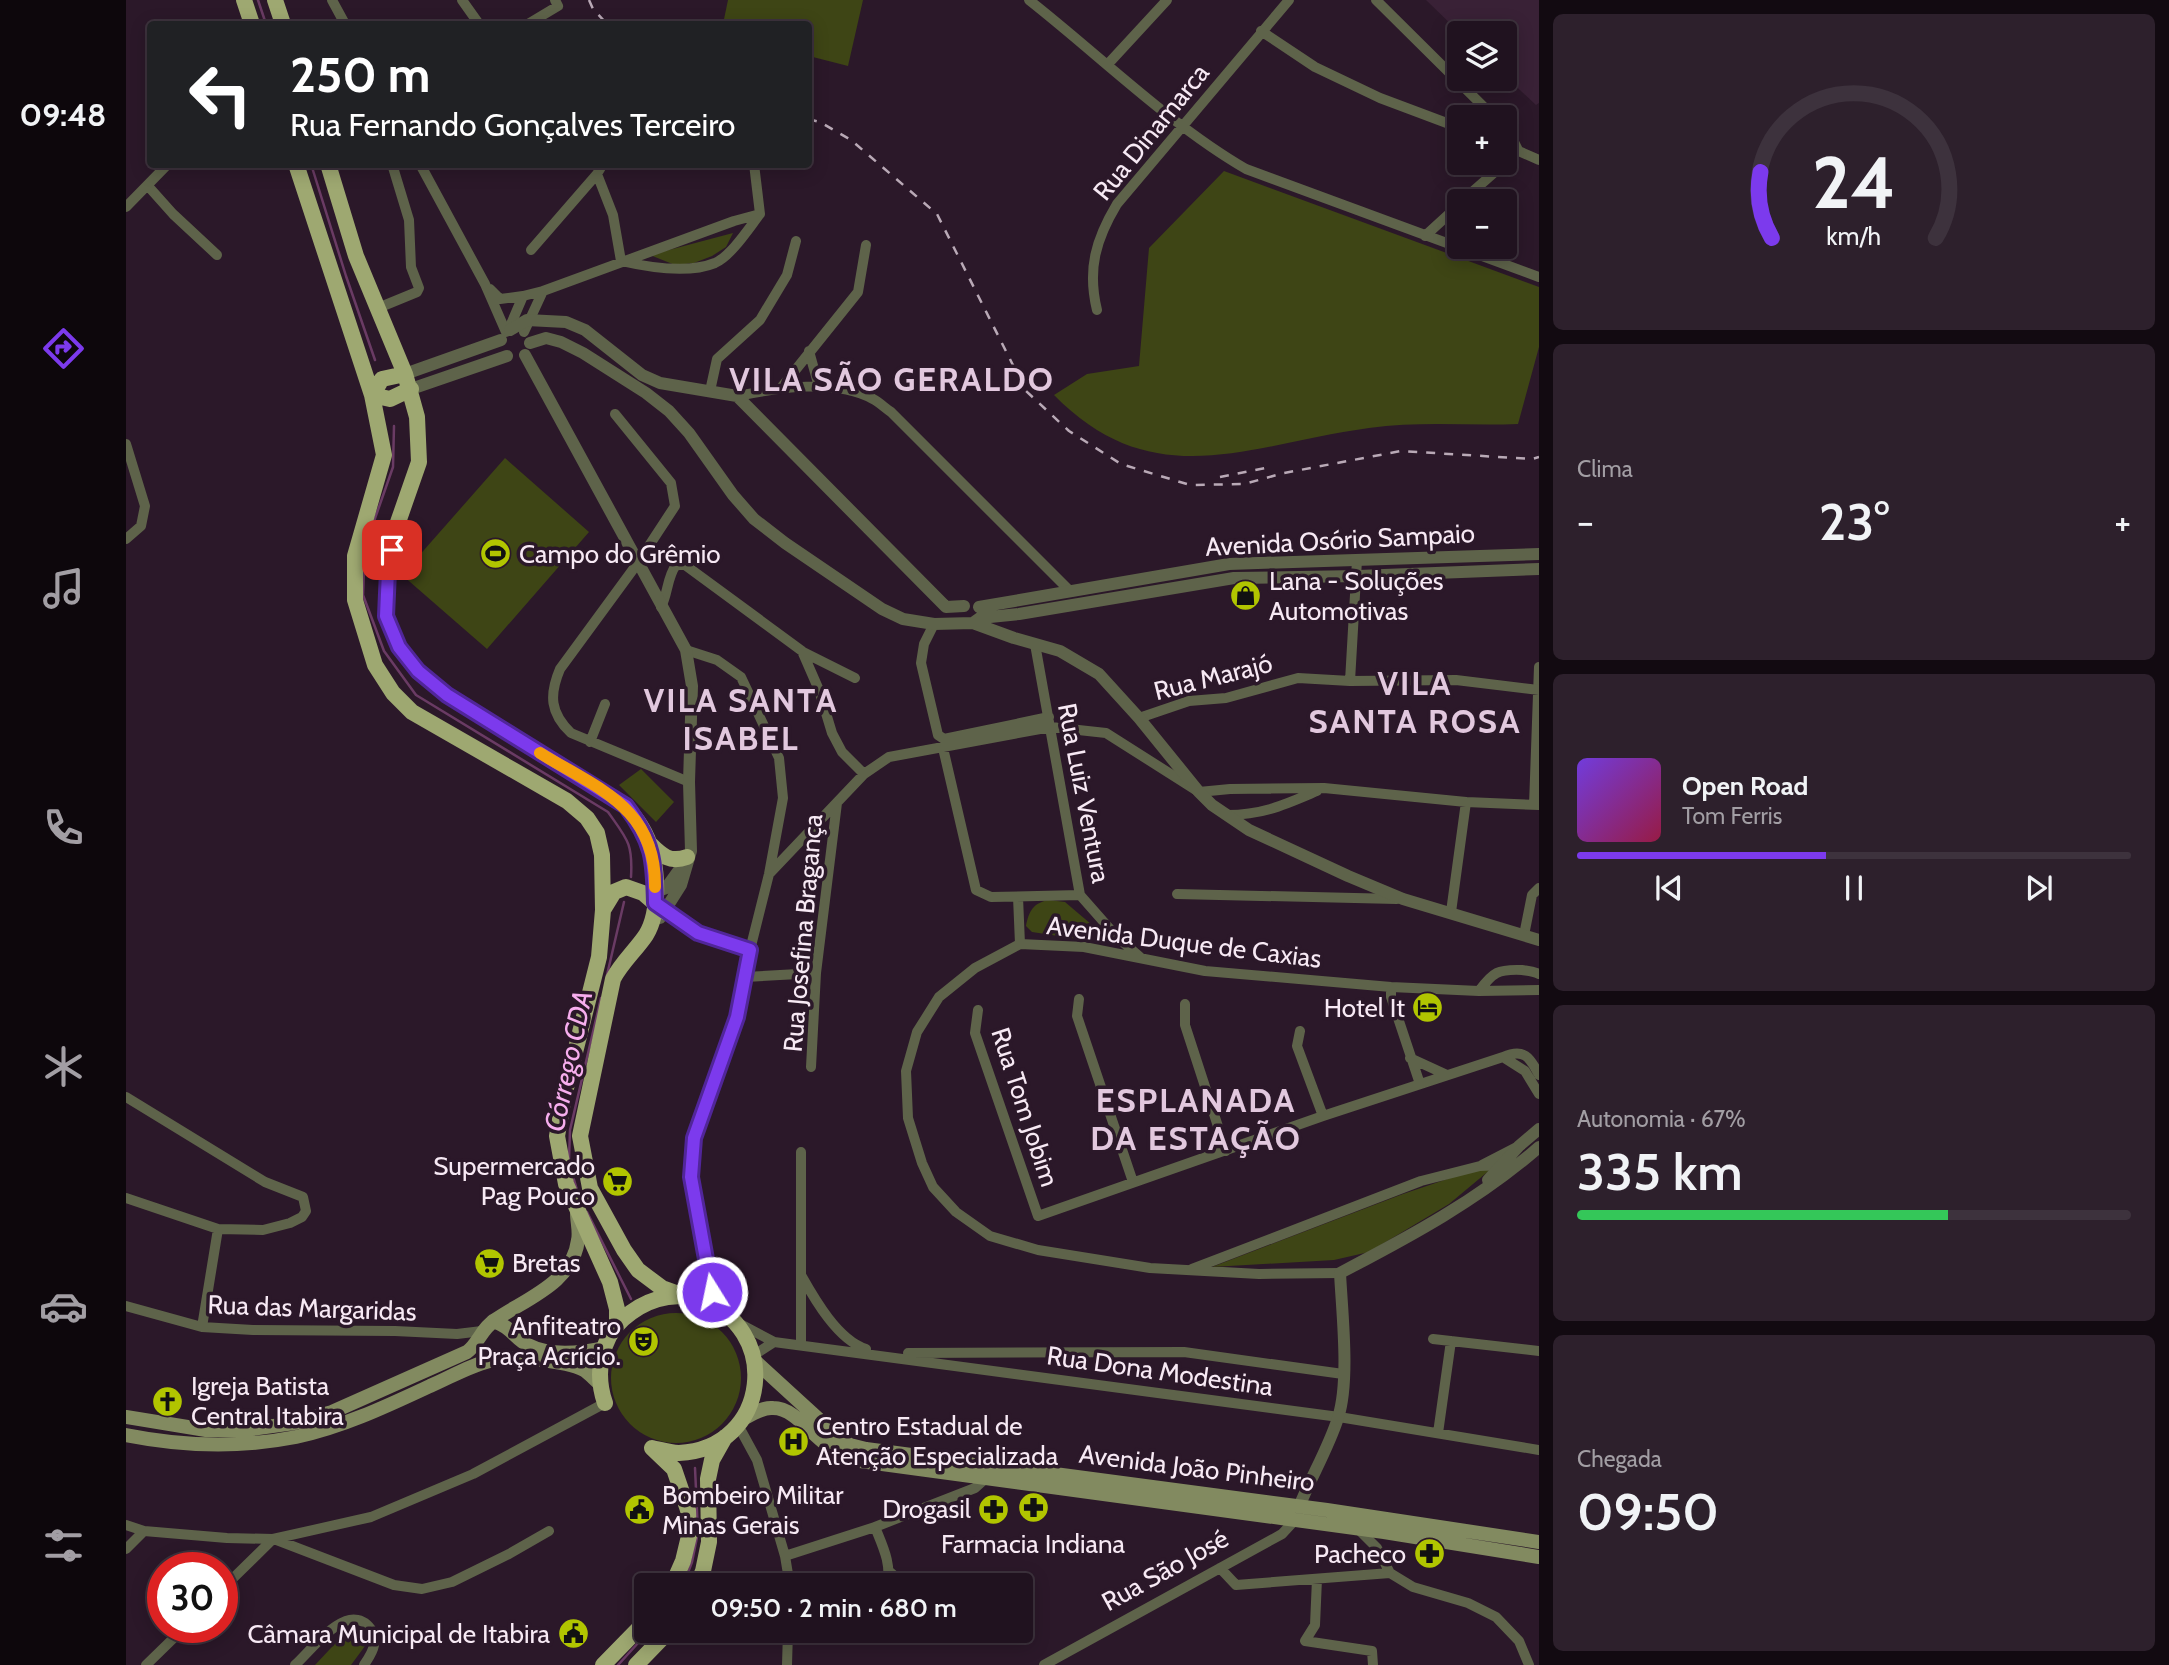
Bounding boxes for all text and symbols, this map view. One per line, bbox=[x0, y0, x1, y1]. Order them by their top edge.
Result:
map controls bbox=[1447, 21, 1517, 259]
button: layers bbox=[1447, 21, 1517, 91]
text: 250 m bbox=[290, 45, 430, 104]
icon: left bbox=[175, 49, 266, 140]
street label: Rua Dinamarca bbox=[1086, 57, 1216, 207]
text: 09:48 bbox=[20, 95, 106, 134]
text: Rua Fernando Gonçalves Terceiro bbox=[290, 105, 735, 144]
button: + bbox=[1447, 105, 1517, 175]
text: 24 bbox=[1812, 138, 1896, 226]
button: − bbox=[1447, 189, 1517, 259]
text: km/h bbox=[1827, 221, 1881, 251]
icon: directions bbox=[39, 324, 88, 373]
district label: VILA SÃO GERALDO bbox=[729, 359, 1055, 399]
text: Clima bbox=[1577, 455, 1633, 483]
text: 23° bbox=[1819, 490, 1889, 553]
text: − bbox=[1577, 498, 1594, 545]
text: + bbox=[2114, 498, 2131, 545]
street label: Avenida Osório Sampaio bbox=[1204, 517, 1476, 563]
pin bbox=[362, 520, 422, 580]
icon: arrive bbox=[373, 531, 411, 569]
sports icon: Campo do Grêmio bbox=[479, 537, 513, 571]
place label: Campo do Grêmio bbox=[519, 538, 721, 570]
icon: music bbox=[39, 564, 88, 613]
place label: Lana - Soluções Automotivas bbox=[1269, 565, 1444, 627]
shop icon: Lana - Soluções Automotivas bbox=[1229, 579, 1263, 613]
street label: Rua Marajó bbox=[1150, 647, 1276, 707]
district label: VILA SANTA ROSA bbox=[1308, 663, 1522, 741]
district label: VILA SANTA ISABEL bbox=[644, 680, 838, 758]
street label: Rua Luiz Ventura bbox=[1051, 701, 1117, 886]
text: Open Road bbox=[1682, 770, 1808, 802]
text: Tom Ferris bbox=[1682, 802, 1782, 830]
icon: phone bbox=[39, 803, 88, 852]
street label: Rua Josefina Bragança bbox=[777, 812, 829, 1053]
icon: previous bbox=[1650, 869, 1688, 907]
icon: pause bbox=[1835, 869, 1873, 907]
icon: next bbox=[2020, 869, 2058, 907]
street label: Avenida Duque de Caxias bbox=[1045, 909, 1323, 975]
water label: Córrego CDA bbox=[537, 988, 599, 1134]
hotel icon: Hotel It bbox=[1411, 991, 1445, 1025]
place label: Hotel It bbox=[1324, 992, 1405, 1024]
street label: Rua Tom Jobim bbox=[984, 1023, 1066, 1191]
icon: climate bbox=[39, 1042, 88, 1091]
district label: ESPLANADA DA ESTAÇÃO bbox=[1090, 1080, 1302, 1158]
text: Autonomia · 67% bbox=[1577, 1105, 1746, 1133]
text: 335 km bbox=[1577, 1140, 1743, 1203]
place label: Supermercado Pag Pouco bbox=[433, 1150, 595, 1212]
supermarket icon: Supermercado Pag Pouco bbox=[601, 1164, 635, 1198]
supermarket icon: Bretas bbox=[472, 1246, 506, 1280]
place label: Bretas bbox=[512, 1247, 581, 1279]
position arrow bbox=[675, 1255, 749, 1329]
icon: car bbox=[39, 1282, 88, 1331]
street label: Rua das Margaridas bbox=[207, 1288, 417, 1328]
place label: Anfiteatro Praça Acrício. bbox=[477, 1310, 621, 1372]
theatre icon: Anfiteatro Praça Acrício. bbox=[627, 1324, 661, 1358]
street label: Rua Dona Modestina bbox=[1045, 1339, 1276, 1403]
place label: Igreja Batista Central Itabira bbox=[191, 1370, 344, 1432]
church icon: Igreja Batista Central Itabira bbox=[151, 1384, 185, 1418]
place label: Centro Estadual de Atenção Especializada bbox=[816, 1410, 1059, 1472]
hospital icon: Centro Estadual de Atenção Especializada bbox=[776, 1424, 810, 1458]
street label: Avenida João Pinheiro bbox=[1078, 1438, 1316, 1498]
text: Chegada bbox=[1577, 1445, 1662, 1473]
place label: Bombeiro Militar Minas Gerais bbox=[662, 1479, 844, 1541]
text: 09:50 bbox=[1577, 1480, 1719, 1543]
pharmacy icon: Farmacia Indiana bbox=[1016, 1491, 1050, 1525]
pharmacy icon: Drogasil bbox=[977, 1492, 1011, 1526]
public building icon: Bombeiro Militar Minas Gerais bbox=[622, 1493, 656, 1527]
place label: Drogasil bbox=[882, 1493, 971, 1525]
icon: filters bbox=[39, 1521, 88, 1570]
street label: Rua São José bbox=[1096, 1522, 1234, 1618]
place label: Farmacia Indiana bbox=[941, 1528, 1126, 1560]
pharmacy icon: Pacheco bbox=[1412, 1537, 1446, 1571]
place label: Pacheco bbox=[1314, 1538, 1406, 1570]
speed limit sign: 30 bbox=[147, 1552, 238, 1643]
text: 09:50 · 2 min · 680 m bbox=[710, 1592, 957, 1624]
public building icon: Câmara Municipal de Itabira bbox=[556, 1617, 590, 1651]
place label: Câmara Municipal de Itabira bbox=[247, 1618, 551, 1650]

